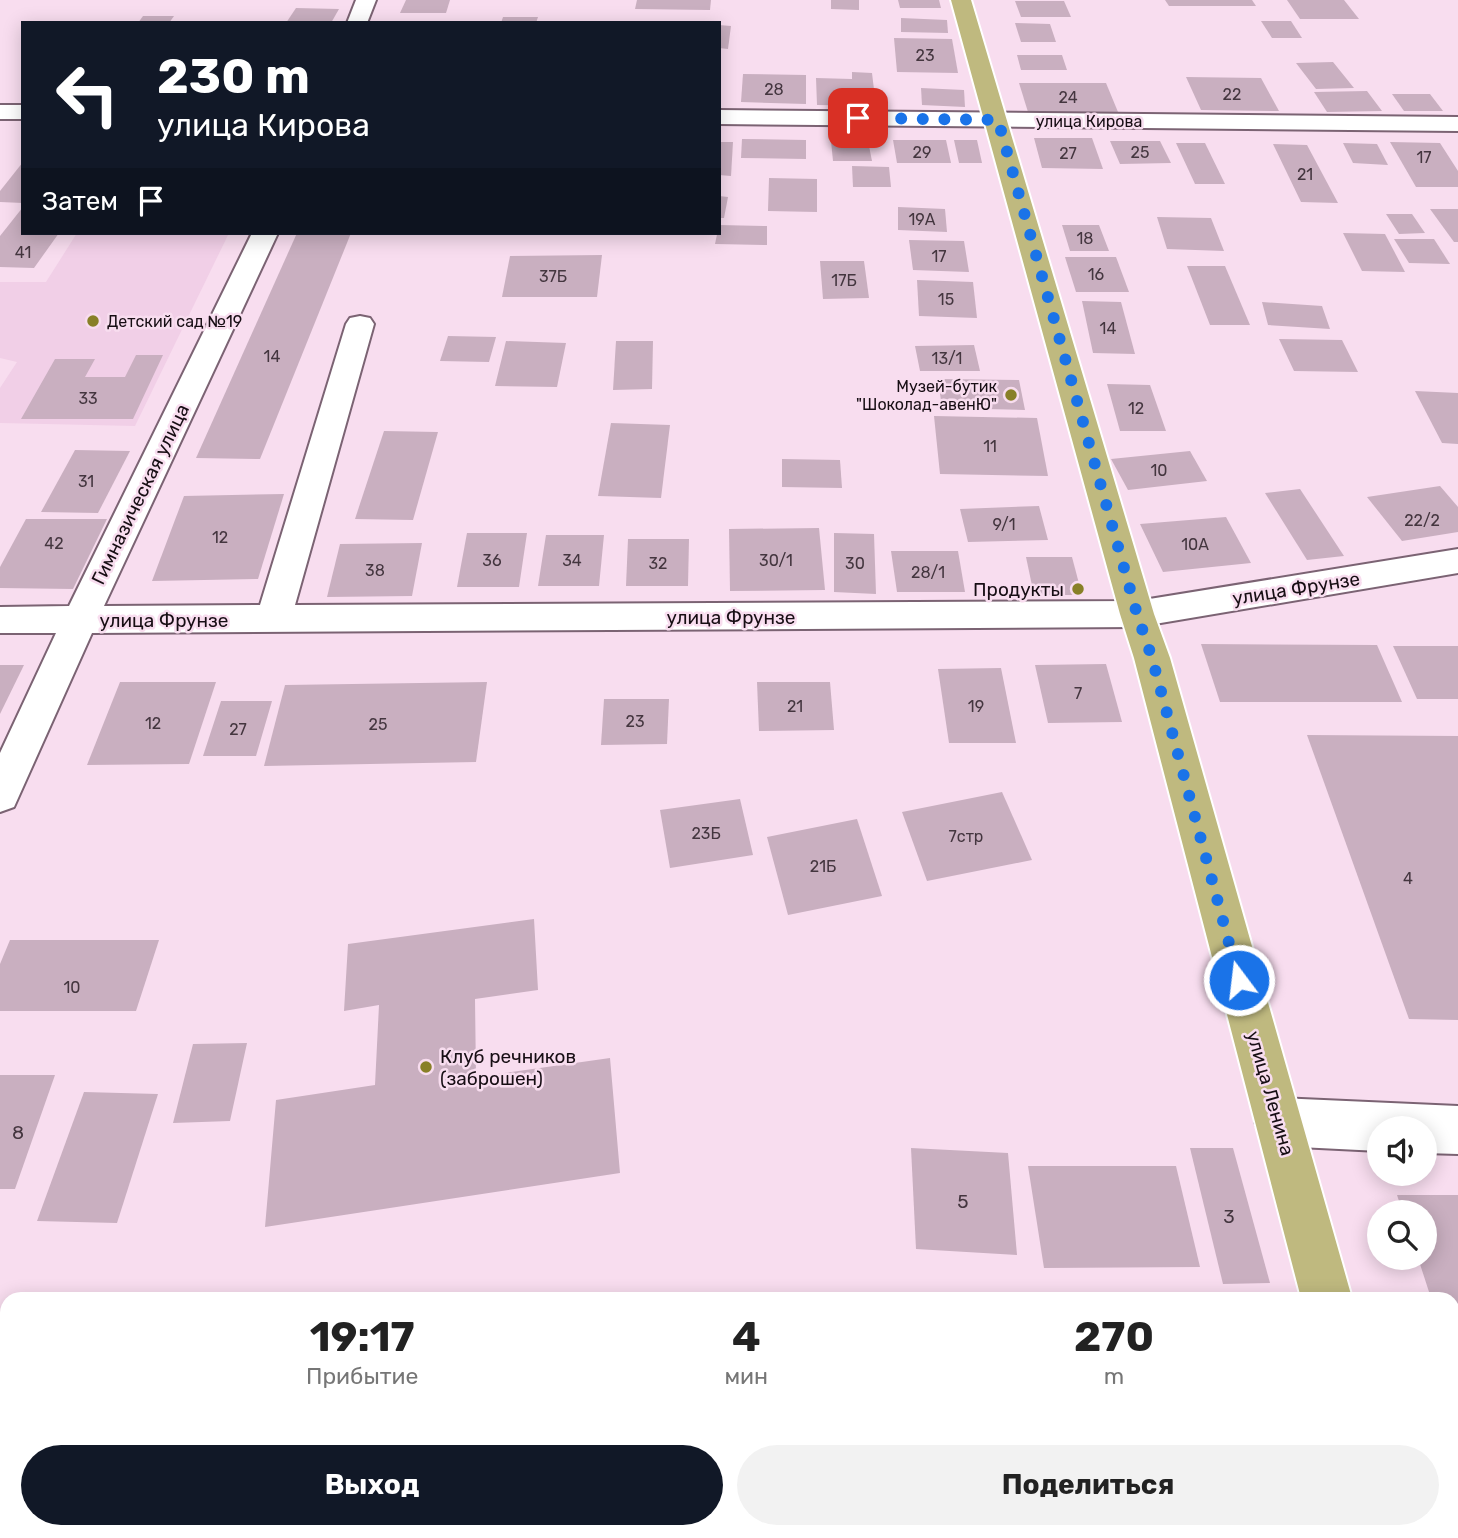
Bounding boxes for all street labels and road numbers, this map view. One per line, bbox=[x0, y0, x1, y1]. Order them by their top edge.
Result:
street label: улица Кирова bbox=[1036, 112, 1142, 131]
street label: Гимназическая улица bbox=[87, 400, 194, 588]
street label: улица Фрунзе bbox=[1231, 567, 1362, 610]
street label: улица Фрунзе bbox=[667, 606, 795, 629]
street label: улица Фрунзе bbox=[100, 609, 228, 632]
street label: улица Ленина bbox=[1242, 1028, 1299, 1158]

